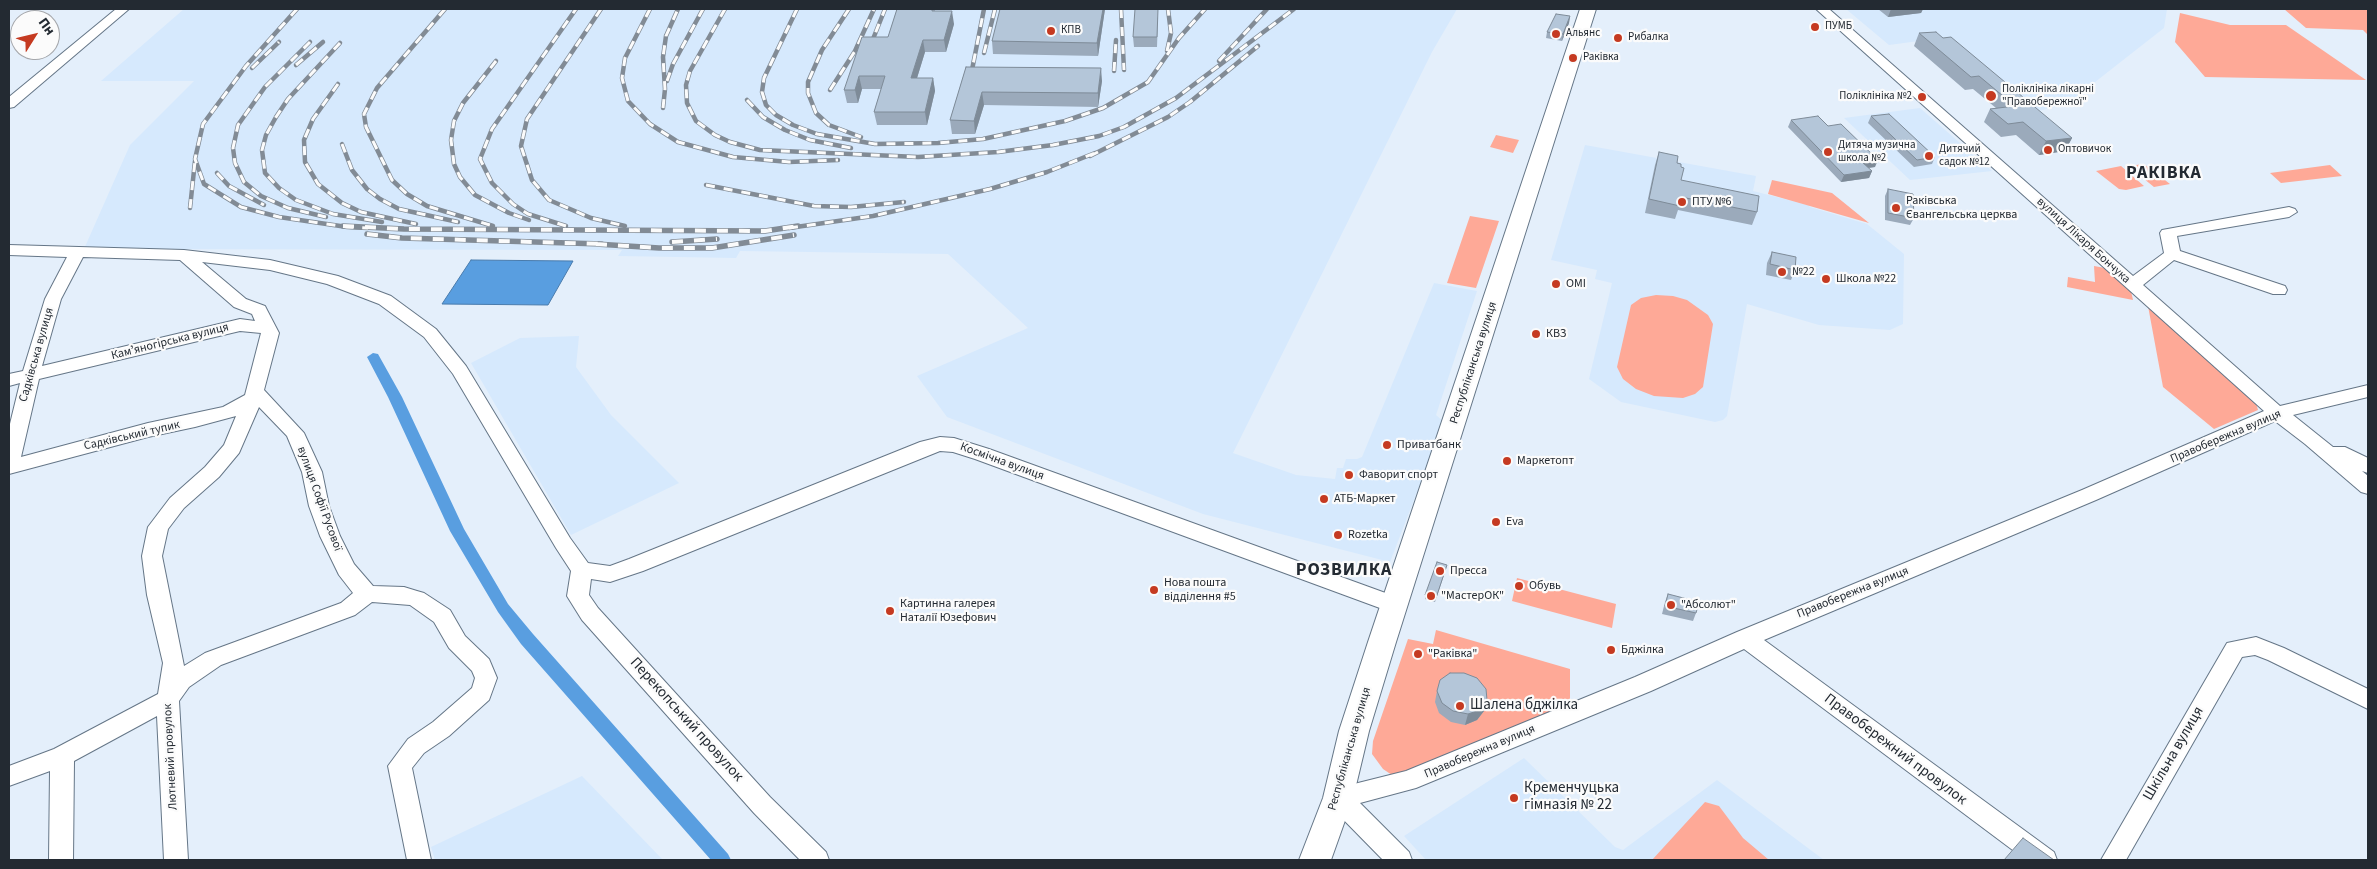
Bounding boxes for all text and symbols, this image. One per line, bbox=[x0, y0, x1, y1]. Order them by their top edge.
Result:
north arrow bbox=[10, 10, 60, 60]
text: Пн bbox=[33, 14, 60, 40]
place label: ПУМБ bbox=[1825, 20, 1852, 34]
marker: ПУМБ bbox=[1809, 21, 1821, 33]
place label: КПВ bbox=[1061, 24, 1081, 38]
marker: КПВ bbox=[1045, 25, 1057, 37]
place label: Альянс bbox=[1566, 27, 1600, 41]
marker: Альянс bbox=[1550, 28, 1562, 40]
place label: Рибалка bbox=[1628, 31, 1669, 45]
marker: Рибалка bbox=[1612, 32, 1624, 44]
place label: Раківка bbox=[1583, 51, 1619, 65]
marker: Раківка bbox=[1567, 52, 1579, 64]
place label: Поліклініка лікарні "Правобережної" bbox=[2002, 83, 2094, 109]
marker: Поліклініка лікарні "Правобережної" bbox=[1984, 89, 1998, 103]
place label: Поліклініка №2 bbox=[1839, 90, 1912, 104]
marker: Поліклініка №2 bbox=[1916, 91, 1928, 103]
place label: Дитяча музична школа №2 bbox=[1838, 139, 1916, 165]
place label: Дитячий садок №12 bbox=[1939, 143, 1990, 169]
place label: Оптовичок bbox=[2058, 143, 2111, 157]
marker: Оптовичок bbox=[2042, 144, 2054, 156]
marker: Дитяча музична школа №2 bbox=[1822, 146, 1834, 158]
marker: Дитячий садок №12 bbox=[1923, 150, 1935, 162]
district label: РАКІВКА bbox=[2125, 163, 2203, 185]
place label: Раківська Євангельська церква bbox=[1906, 194, 2017, 222]
place label: ПТУ №6 bbox=[1692, 195, 1731, 209]
street label: вулиця Лікаря Бончука bbox=[2033, 195, 2133, 287]
marker: ПТУ №6 bbox=[1676, 196, 1688, 208]
marker: Раківська Євангельська церква bbox=[1890, 202, 1902, 214]
place label: №22 bbox=[1792, 265, 1815, 279]
marker: №22 bbox=[1776, 266, 1788, 278]
place label: Школа №22 bbox=[1836, 272, 1896, 286]
marker: Школа №22 bbox=[1820, 273, 1832, 285]
place label: OMI bbox=[1566, 277, 1586, 291]
marker: OMI bbox=[1550, 278, 1562, 290]
street label: Республіканська вулиця bbox=[1447, 300, 1501, 426]
street label: Садківська вулиця bbox=[17, 306, 57, 404]
street label: Камʼяногірська вулиця bbox=[110, 320, 230, 364]
place label: КВЗ bbox=[1546, 327, 1566, 341]
marker: КВЗ bbox=[1530, 328, 1542, 340]
street label: Правобережна вулиця bbox=[2168, 407, 2284, 467]
street label: Садківський тупик bbox=[83, 418, 181, 454]
place label: Приватбанк bbox=[1397, 438, 1461, 452]
marker: Приватбанк bbox=[1381, 439, 1393, 451]
street label: Космічна вулиця bbox=[958, 440, 1046, 484]
street label: вулиця Софії Русової bbox=[293, 445, 345, 553]
place label: Маркетопт bbox=[1517, 454, 1574, 468]
marker: Маркетопт bbox=[1501, 455, 1513, 467]
place label: Фаворит спорт bbox=[1359, 468, 1438, 482]
marker: Фаворит спорт bbox=[1343, 469, 1355, 481]
place label: АТБ-Маркет bbox=[1334, 492, 1396, 506]
marker: АТБ-Маркет bbox=[1318, 493, 1330, 505]
place label: Eva bbox=[1506, 515, 1524, 529]
marker: Eva bbox=[1490, 516, 1502, 528]
place label: Rozetka bbox=[1348, 528, 1388, 542]
marker: Rozetka bbox=[1332, 529, 1344, 541]
district label: РОЗВИЛКА bbox=[1295, 560, 1393, 582]
place label: Пресса bbox=[1450, 564, 1487, 578]
street label: Правобережна вулиця bbox=[1795, 564, 1911, 622]
marker: Пресса bbox=[1434, 565, 1446, 577]
place label: Нова пошта відділення #5 bbox=[1164, 576, 1236, 604]
place label: Обувь bbox=[1529, 579, 1561, 593]
marker: Обувь bbox=[1513, 580, 1525, 592]
marker: Нова пошта відділення #5 bbox=[1148, 584, 1160, 596]
place label: "МастерОК" bbox=[1441, 589, 1504, 603]
marker: "МастерОК" bbox=[1425, 590, 1437, 602]
place label: Картинна галерея Наталії Юзефович bbox=[900, 597, 996, 625]
place label: "Абсолют" bbox=[1681, 598, 1736, 612]
marker: "Абсолют" bbox=[1665, 599, 1677, 611]
marker: Картинна галерея Наталії Юзефович bbox=[884, 605, 896, 617]
place label: Бджілка bbox=[1621, 643, 1664, 657]
marker: Бджілка bbox=[1605, 644, 1617, 656]
place label: "Раківка" bbox=[1428, 647, 1477, 661]
marker: "Раківка" bbox=[1412, 648, 1424, 660]
street label: Перекопський провулок bbox=[626, 654, 746, 786]
street label: Республіканська вулиця bbox=[1325, 686, 1375, 812]
street label: Правобережний провулок bbox=[1820, 691, 1970, 809]
place label: Шалена бджілка bbox=[1470, 697, 1578, 715]
marker: Шалена бджілка bbox=[1454, 700, 1466, 712]
street label: Лютневий провулок bbox=[161, 703, 181, 811]
street label: Шкільна вулиця bbox=[2140, 704, 2208, 804]
street label: Правобережна вулиця bbox=[1422, 722, 1538, 782]
place label: Кременчуцька гімназія № 22 bbox=[1524, 780, 1619, 815]
marker: Кременчуцька гімназія № 22 bbox=[1508, 792, 1520, 804]

